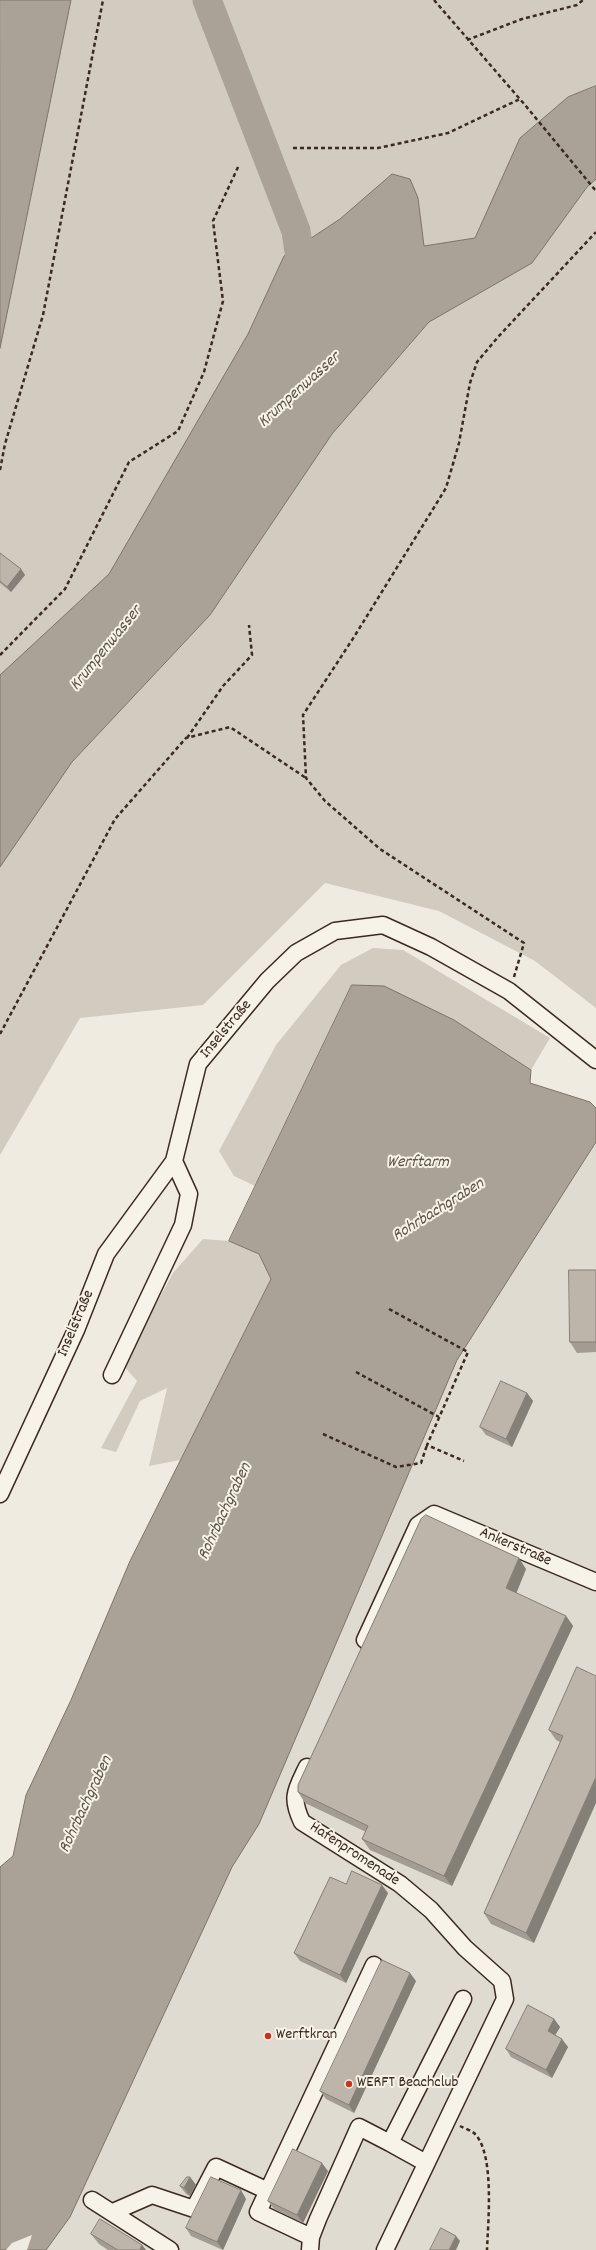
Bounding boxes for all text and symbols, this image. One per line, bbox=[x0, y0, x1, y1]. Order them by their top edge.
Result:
water label: Krumpenwasser bbox=[255, 349, 345, 433]
water label: Krumpenwasser bbox=[67, 602, 147, 696]
street label: Inselstraße bbox=[197, 997, 257, 1063]
water label: Werftarm bbox=[387, 1154, 449, 1174]
water label: Rohrbachgraben bbox=[389, 1175, 489, 1247]
street label: Inselstraße bbox=[54, 1288, 100, 1360]
water label: Rohrbachgraben bbox=[195, 1460, 257, 1564]
street label: Ankerstraße bbox=[476, 1524, 554, 1572]
water label: Rohrbachgraben bbox=[56, 1753, 118, 1857]
street label: Hafenpromenade bbox=[305, 1819, 403, 1891]
place label: Werftkran bbox=[276, 2026, 337, 2046]
marker: Werftkran bbox=[263, 2031, 273, 2041]
place label: WERFT Beachclub bbox=[357, 2074, 458, 2094]
marker: WERFT Beachclub bbox=[344, 2079, 354, 2089]

